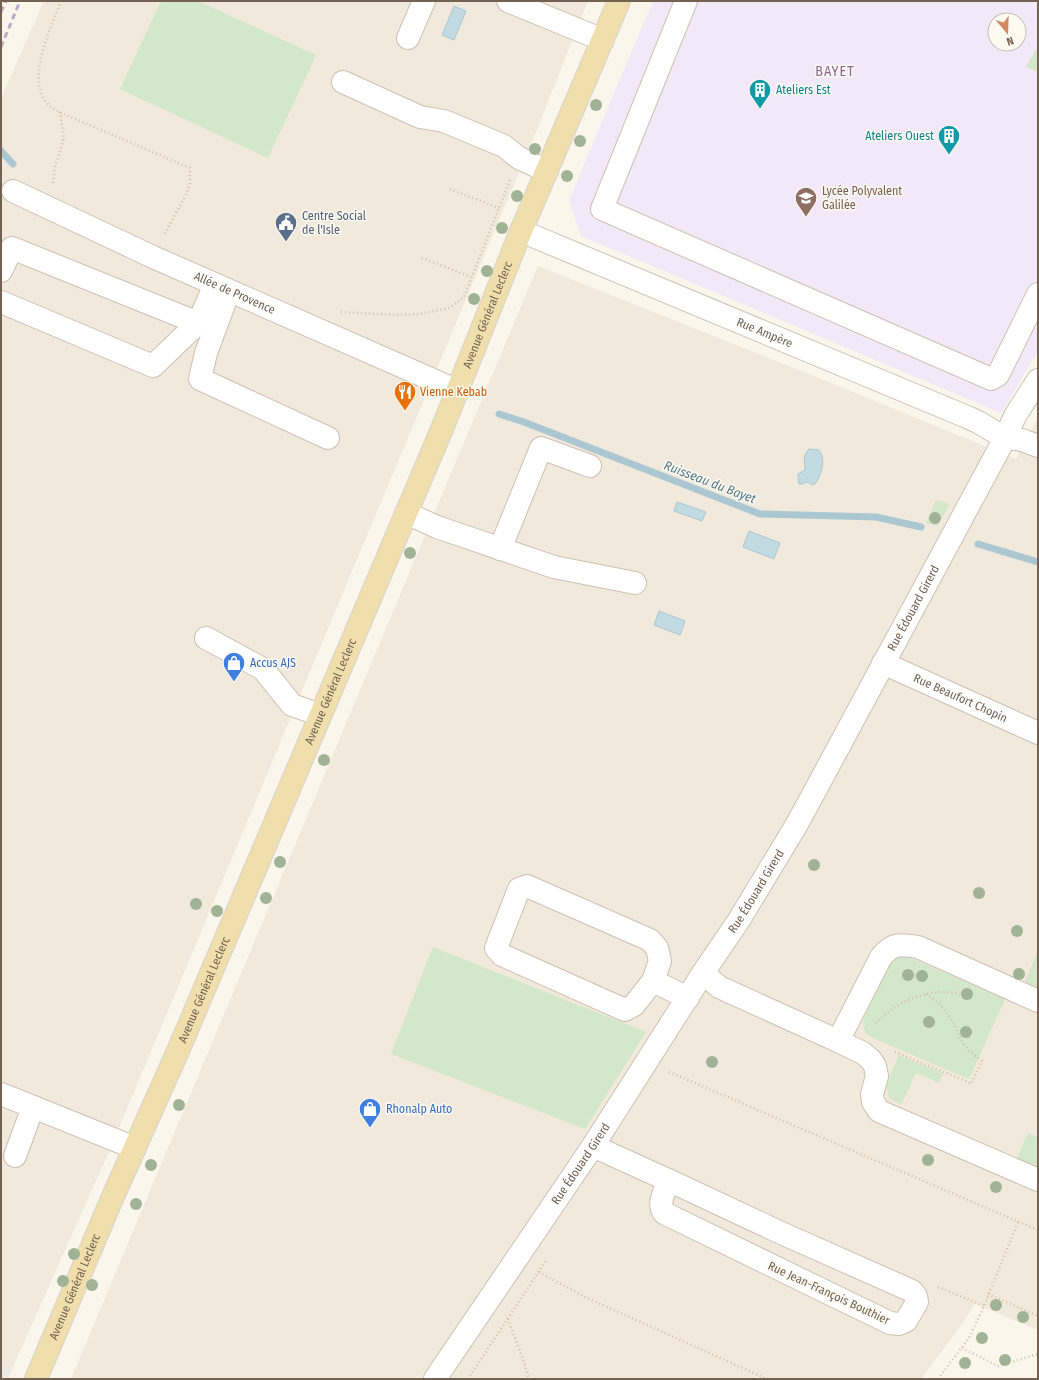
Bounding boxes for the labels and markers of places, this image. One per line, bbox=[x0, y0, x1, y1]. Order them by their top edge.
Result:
building icon: Ateliers Est bbox=[747, 77, 773, 110]
place label: Ateliers Est bbox=[776, 83, 831, 97]
building icon: Ateliers Ouest bbox=[936, 123, 962, 156]
place label: Ateliers Ouest bbox=[865, 129, 934, 143]
place label: Lycée Polyvalent Galilée bbox=[822, 184, 902, 212]
school or university icon: Lycée Polyvalent Galilée bbox=[793, 185, 819, 218]
place label: Centre Social de l'Isle bbox=[302, 209, 366, 237]
public building icon: Centre Social de l'Isle bbox=[273, 210, 299, 243]
restaurant icon: Vienne Kebab bbox=[392, 379, 418, 412]
place label: Vienne Kebab bbox=[420, 385, 487, 399]
shop icon: Accus AJS bbox=[221, 650, 247, 683]
place label: Accus AJS bbox=[250, 656, 296, 670]
shop icon: Rhonalp Auto bbox=[357, 1096, 383, 1129]
place label: Rhonalp Auto bbox=[386, 1102, 452, 1116]

